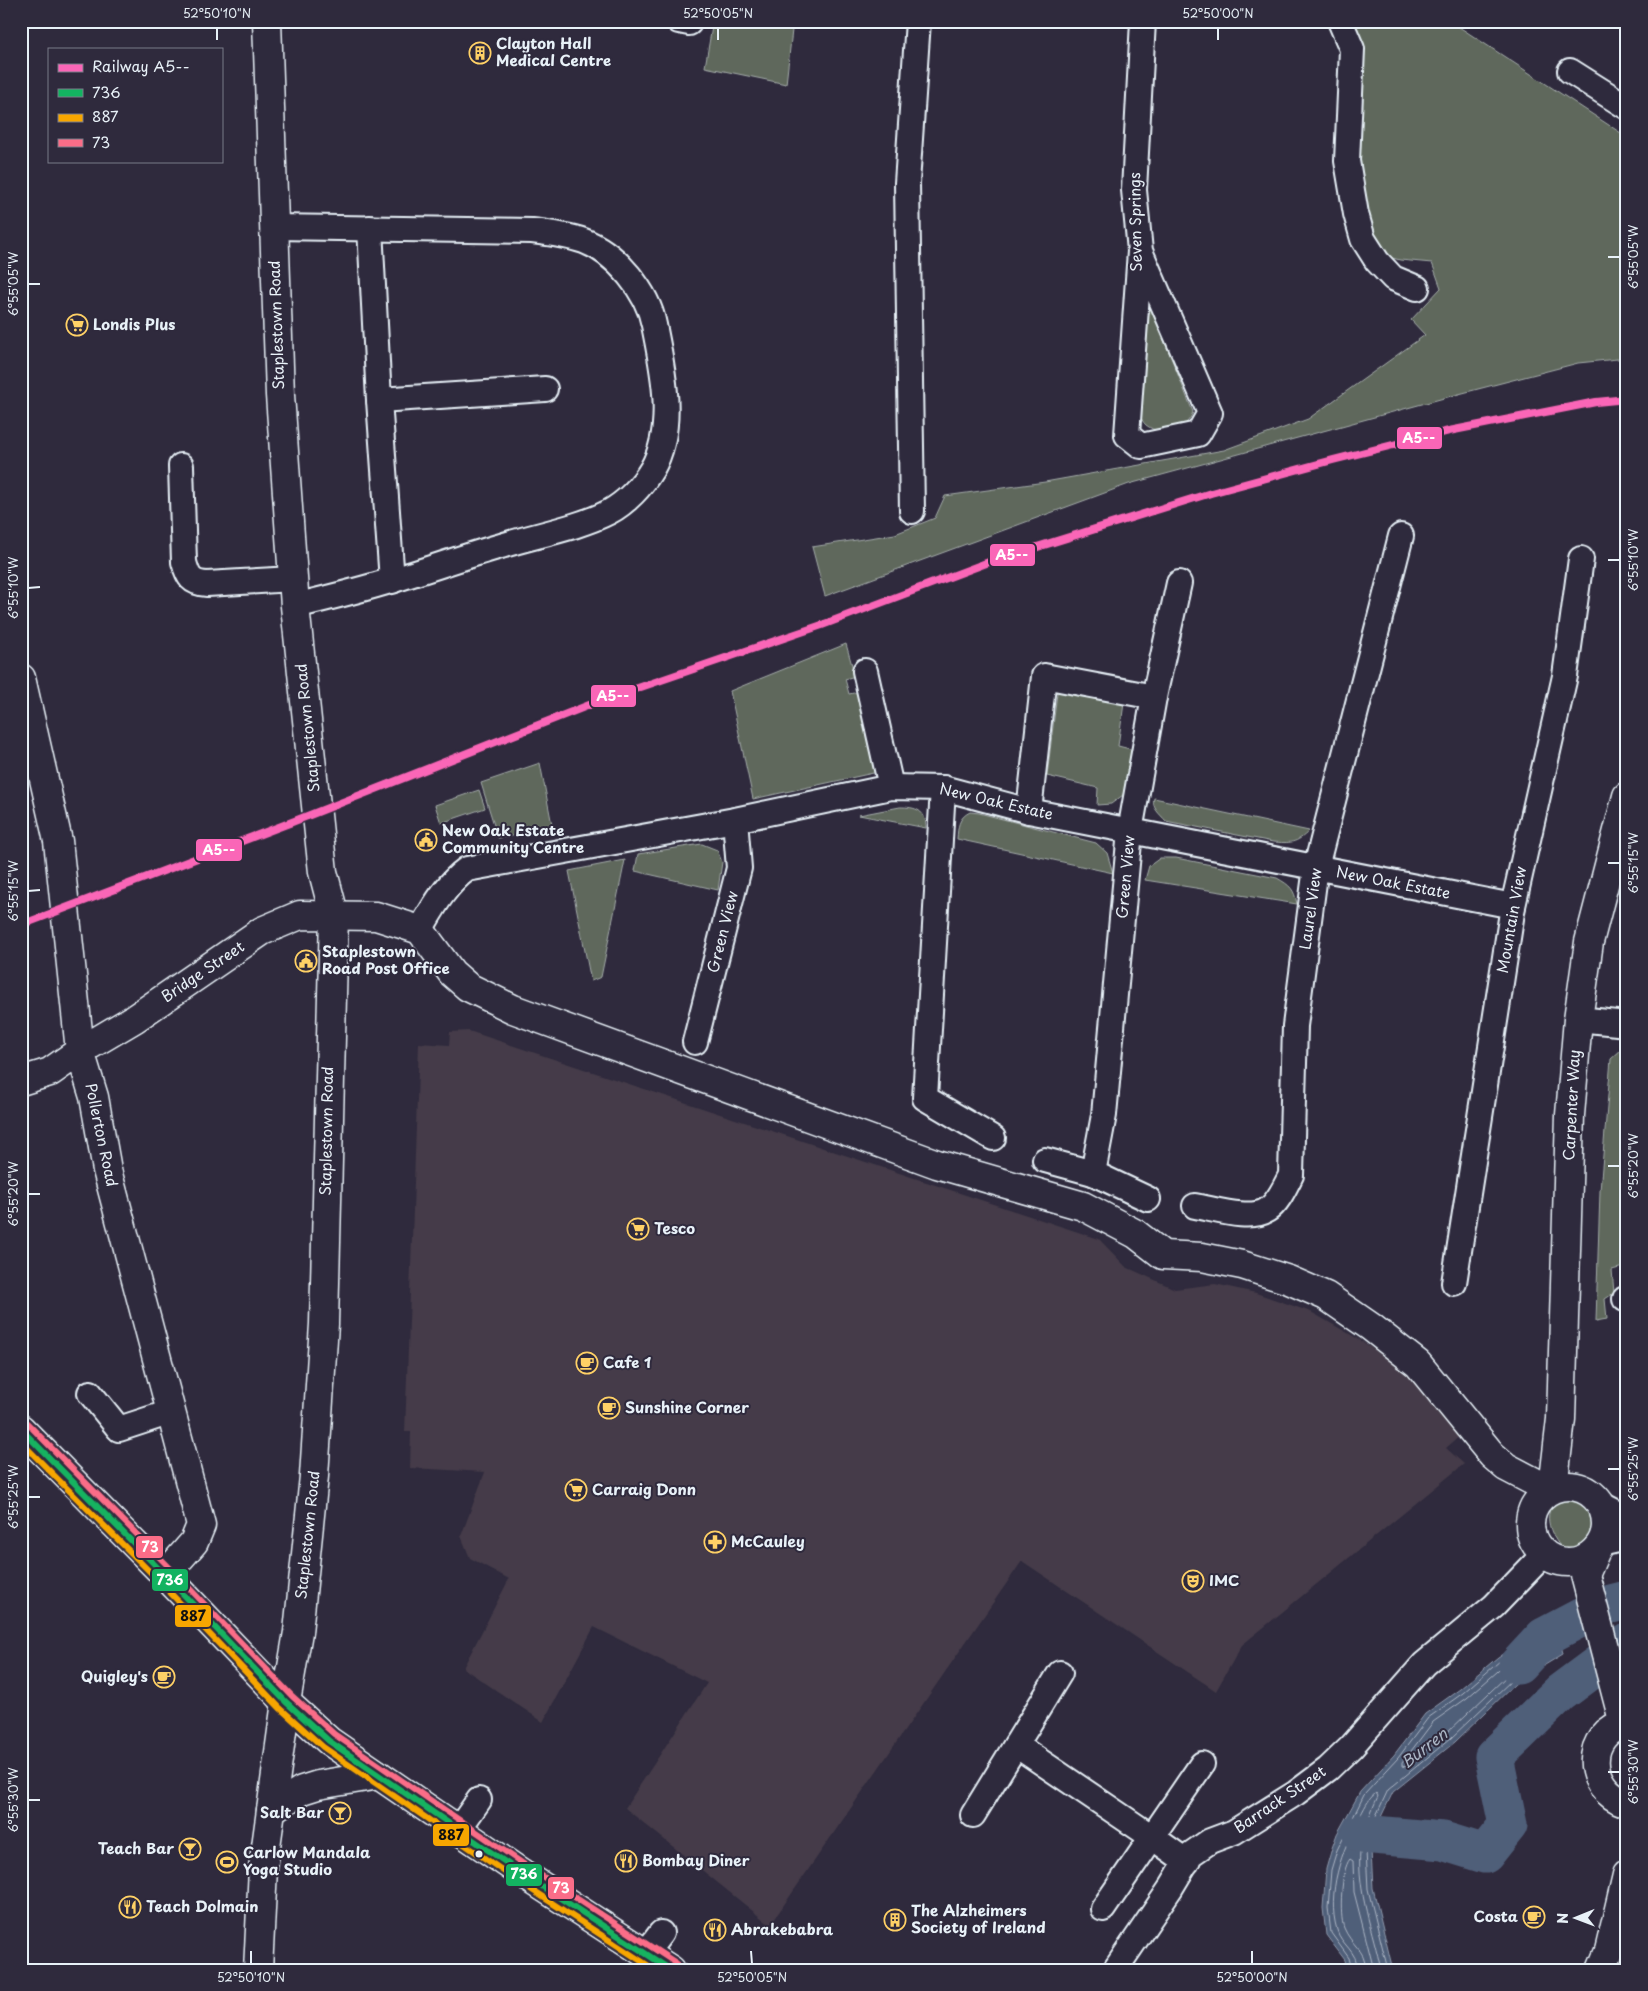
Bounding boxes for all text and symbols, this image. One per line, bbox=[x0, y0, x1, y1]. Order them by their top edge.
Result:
text: 52°50'10"N bbox=[183, 4, 251, 22]
text: 52°50'05"N bbox=[683, 4, 753, 22]
text: 52°50'00"N bbox=[1182, 4, 1254, 22]
place label: Clayton Hall Medical Centre bbox=[496, 31, 611, 71]
building icon: Clayton Hall Medical Centre bbox=[468, 41, 492, 65]
legend bbox=[48, 48, 222, 162]
text: Railway A5-- bbox=[92, 54, 190, 77]
text: 736 bbox=[92, 80, 121, 103]
text: 887 bbox=[92, 104, 119, 127]
text: 73 bbox=[92, 130, 110, 153]
street label: Seven Springs bbox=[1122, 172, 1147, 272]
text: 6°55'05"W bbox=[1624, 224, 1642, 289]
text: 6°55'05"W bbox=[4, 251, 22, 316]
street label: Staplestown Road bbox=[262, 260, 289, 390]
place label: Londis Plus bbox=[93, 312, 176, 335]
supermarket icon: Londis Plus bbox=[65, 313, 89, 337]
line badge: A5-- bbox=[1396, 426, 1443, 450]
text: A5-- bbox=[1403, 427, 1435, 448]
text: 6°55'10"W bbox=[1624, 528, 1642, 591]
line badge: A5-- bbox=[989, 543, 1036, 567]
text: A5-- bbox=[996, 544, 1028, 565]
text: 6°55'10"W bbox=[4, 556, 22, 619]
street label: Staplestown Road bbox=[288, 663, 325, 794]
line badge: A5-- bbox=[590, 684, 637, 708]
text: A5-- bbox=[597, 685, 629, 706]
street label: New Oak Estate bbox=[937, 776, 1055, 825]
place label: New Oak Estate Community Centre bbox=[442, 818, 584, 858]
public building icon: New Oak Estate Community Centre bbox=[414, 828, 438, 852]
text: 6°55'15"W bbox=[1624, 832, 1642, 894]
street label: Green View bbox=[1109, 834, 1140, 919]
line badge: A5-- bbox=[195, 838, 243, 862]
text: A5-- bbox=[203, 839, 235, 860]
street label: New Oak Estate bbox=[1334, 859, 1452, 904]
text: 6°55'15"W bbox=[4, 860, 22, 922]
street label: Mountain View bbox=[1490, 864, 1531, 975]
street label: Laurel View bbox=[1292, 866, 1327, 951]
street label: Green View bbox=[700, 888, 743, 975]
street label: Bridge Street bbox=[156, 934, 248, 1007]
place label: Staplestown Road Post Office bbox=[322, 939, 450, 979]
public building icon: Staplestown Road Post Office bbox=[294, 949, 318, 973]
street label: Carpenter Way bbox=[1556, 1049, 1585, 1161]
street label: Staplestown Road bbox=[313, 1066, 338, 1196]
street label: Pollerton Road bbox=[80, 1081, 125, 1189]
text: 6°55'20"W bbox=[1624, 1133, 1642, 1199]
text: 6°55'20"W bbox=[4, 1161, 22, 1227]
place label: Tesco bbox=[654, 1216, 695, 1239]
supermarket icon: Tesco bbox=[626, 1217, 650, 1241]
place label: Cafe 1 bbox=[603, 1350, 651, 1373]
cafe icon: Cafe 1 bbox=[575, 1351, 599, 1375]
place label: Sunshine Corner bbox=[625, 1395, 749, 1418]
cafe icon: Sunshine Corner bbox=[597, 1396, 621, 1420]
text: 6°55'25"W bbox=[1624, 1436, 1642, 1501]
text: 6°55'25"W bbox=[4, 1464, 22, 1529]
street label: Staplestown Road bbox=[288, 1469, 325, 1600]
place label: Carraig Donn bbox=[592, 1477, 696, 1500]
supermarket icon: Carraig Donn bbox=[564, 1478, 588, 1502]
place label: McCauley bbox=[731, 1529, 805, 1552]
pharmacy icon: McCauley bbox=[703, 1530, 727, 1554]
line badge: 73 bbox=[135, 1535, 164, 1559]
text: 73 bbox=[141, 1536, 159, 1557]
line badge: 736 bbox=[151, 1568, 189, 1592]
place label: IMC bbox=[1209, 1568, 1239, 1591]
text: 736 bbox=[157, 1569, 184, 1590]
theatre icon: IMC bbox=[1181, 1569, 1205, 1593]
line badge: 887 bbox=[174, 1604, 212, 1628]
text: 887 bbox=[180, 1605, 207, 1626]
place label: Quigley's bbox=[81, 1664, 148, 1687]
cafe icon: Quigley's bbox=[152, 1665, 176, 1689]
water label: Burren bbox=[1395, 1720, 1453, 1773]
text: 6°55'30"W bbox=[1624, 1739, 1642, 1805]
street label: Barrack Street bbox=[1228, 1759, 1330, 1838]
text: 6°55'30"W bbox=[4, 1767, 22, 1833]
place label: Salt Bar bbox=[260, 1800, 324, 1823]
bar icon: Salt Bar bbox=[328, 1801, 352, 1825]
line badge: 887 bbox=[432, 1823, 470, 1847]
text: 887 bbox=[438, 1824, 465, 1845]
place label: Teach Bar bbox=[98, 1836, 174, 1859]
bar icon: Teach Bar bbox=[178, 1837, 202, 1861]
place label: Carlow Mandala Yoga Studio bbox=[243, 1840, 371, 1880]
place label: Bombay Diner bbox=[642, 1848, 750, 1871]
unlabelled marker bbox=[474, 1849, 484, 1859]
restaurant icon: Bombay Diner bbox=[614, 1849, 638, 1873]
sports icon: Carlow Mandala Yoga Studio bbox=[215, 1850, 239, 1874]
line badge: 736 bbox=[505, 1863, 543, 1887]
text: 736 bbox=[511, 1863, 538, 1884]
line badge: 73 bbox=[547, 1876, 575, 1900]
text: 73 bbox=[552, 1877, 570, 1898]
place label: Teach Dolmain bbox=[146, 1894, 258, 1917]
north arrow bbox=[1550, 1894, 1600, 1944]
restaurant icon: Teach Dolmain bbox=[118, 1895, 142, 1919]
place label: The Alzheimers Society of Ireland bbox=[911, 1898, 1045, 1938]
place label: Costa bbox=[1474, 1904, 1518, 1927]
cafe icon: Costa bbox=[1522, 1905, 1546, 1929]
building icon: The Alzheimers Society of Ireland bbox=[883, 1908, 907, 1932]
text: N bbox=[1552, 1913, 1573, 1924]
place label: Abrakebabra bbox=[731, 1917, 834, 1940]
restaurant icon: Abrakebabra bbox=[703, 1918, 727, 1942]
text: 52°50'10"N bbox=[217, 1968, 285, 1986]
text: 52°50'05"N bbox=[717, 1968, 787, 1986]
text: 52°50'00"N bbox=[1216, 1968, 1288, 1986]

